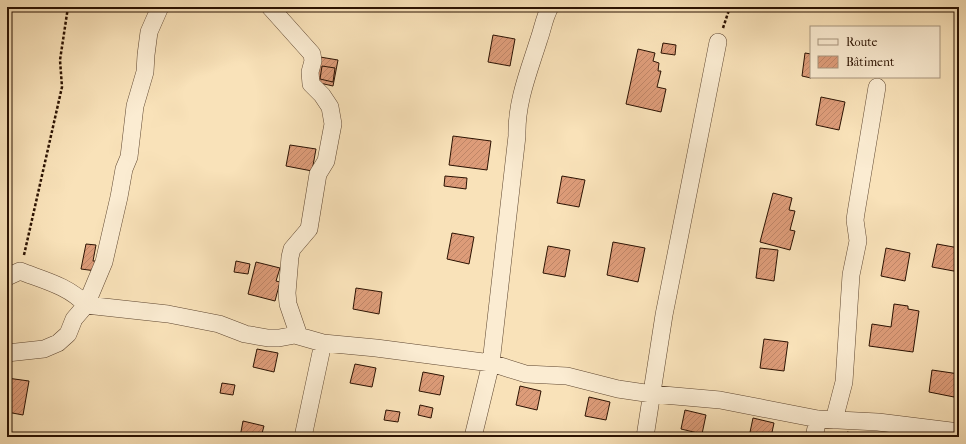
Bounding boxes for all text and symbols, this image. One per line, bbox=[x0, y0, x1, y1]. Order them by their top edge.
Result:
legend bbox=[810, 26, 940, 78]
text: Route bbox=[846, 35, 878, 49]
text: Bâtiment bbox=[846, 55, 895, 69]

